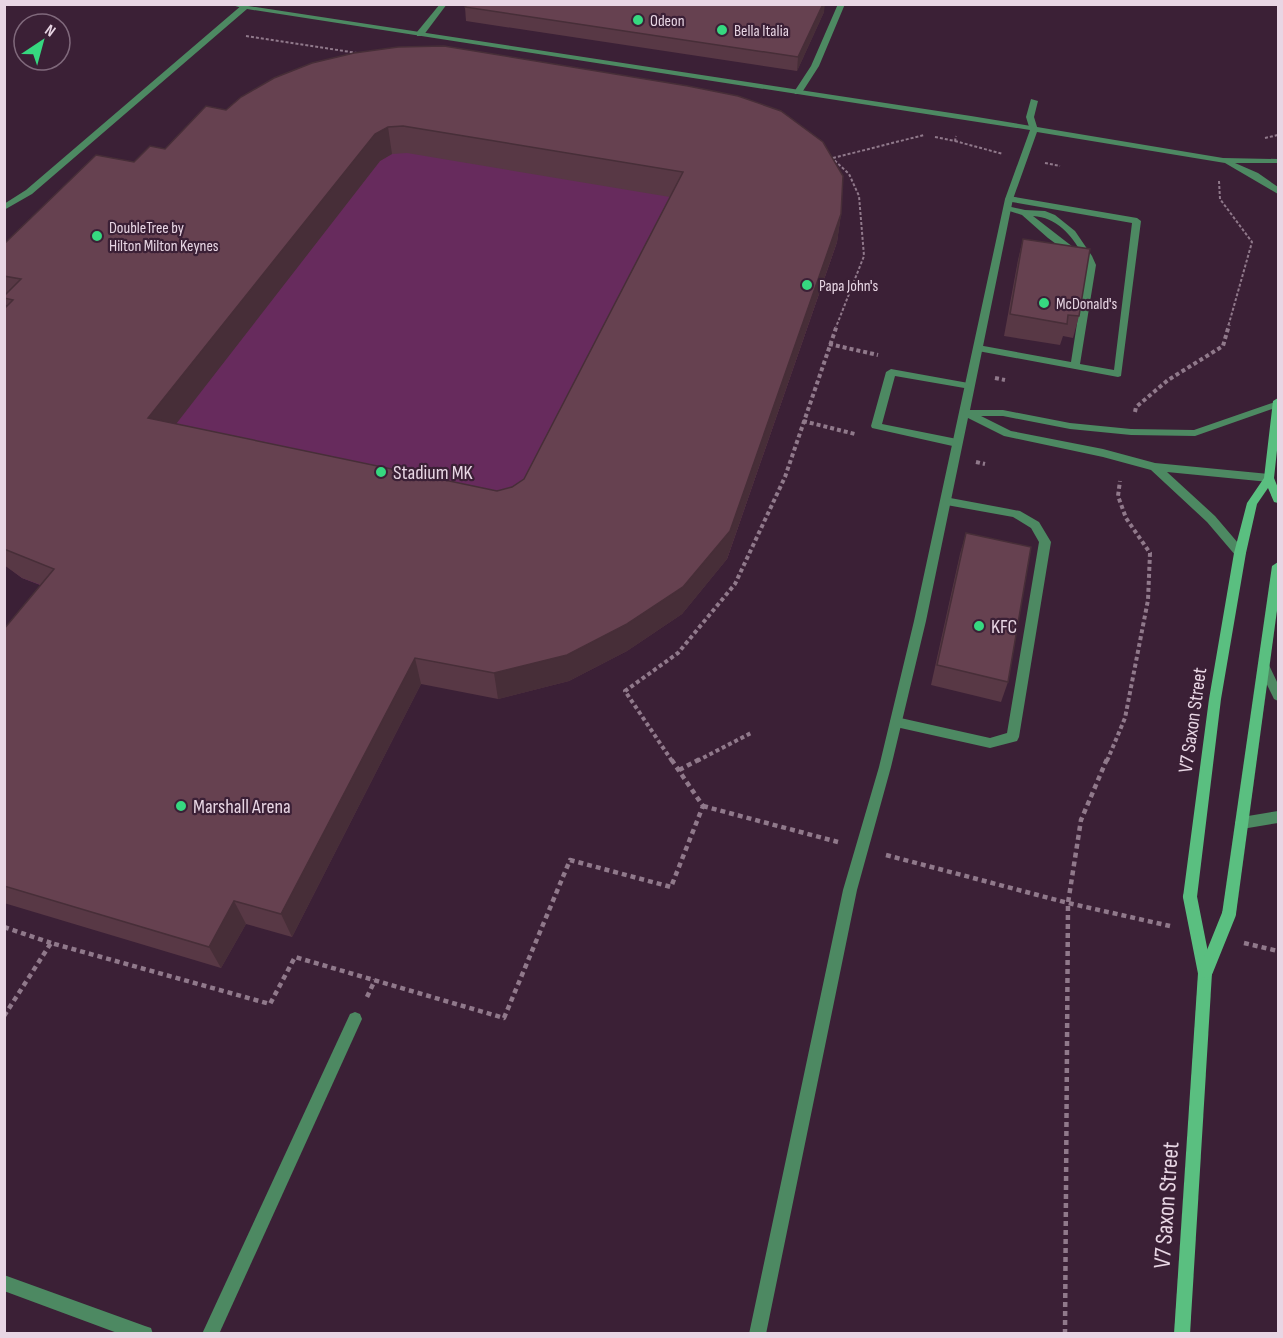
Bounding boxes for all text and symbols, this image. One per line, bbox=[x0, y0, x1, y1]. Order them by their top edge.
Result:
north arrow bbox=[12, 12, 72, 72]
place label: Odeon bbox=[650, 12, 684, 31]
marker: Odeon bbox=[631, 13, 645, 27]
text: N bbox=[41, 21, 59, 41]
place label: Bella Italia bbox=[734, 22, 789, 41]
marker: Bella Italia bbox=[715, 23, 729, 37]
place label: DoubleTree by Hilton Milton Keynes bbox=[109, 219, 219, 256]
marker: DoubleTree by Hilton Milton Keynes bbox=[90, 229, 104, 243]
place label: Papa John's bbox=[819, 277, 879, 296]
marker: Papa John's bbox=[800, 278, 814, 292]
place label: McDonald's bbox=[1056, 295, 1118, 314]
marker: McDonald's bbox=[1037, 296, 1051, 310]
place label: Stadium MK bbox=[393, 461, 473, 485]
marker: Stadium MK bbox=[374, 465, 388, 479]
place label: KFC bbox=[991, 615, 1017, 639]
marker: KFC bbox=[972, 619, 986, 633]
street label: V7 Saxon Street bbox=[1174, 666, 1212, 774]
place label: Marshall Arena bbox=[193, 795, 291, 819]
marker: Marshall Arena bbox=[174, 799, 188, 813]
street label: V7 Saxon Street bbox=[1148, 1141, 1185, 1269]

